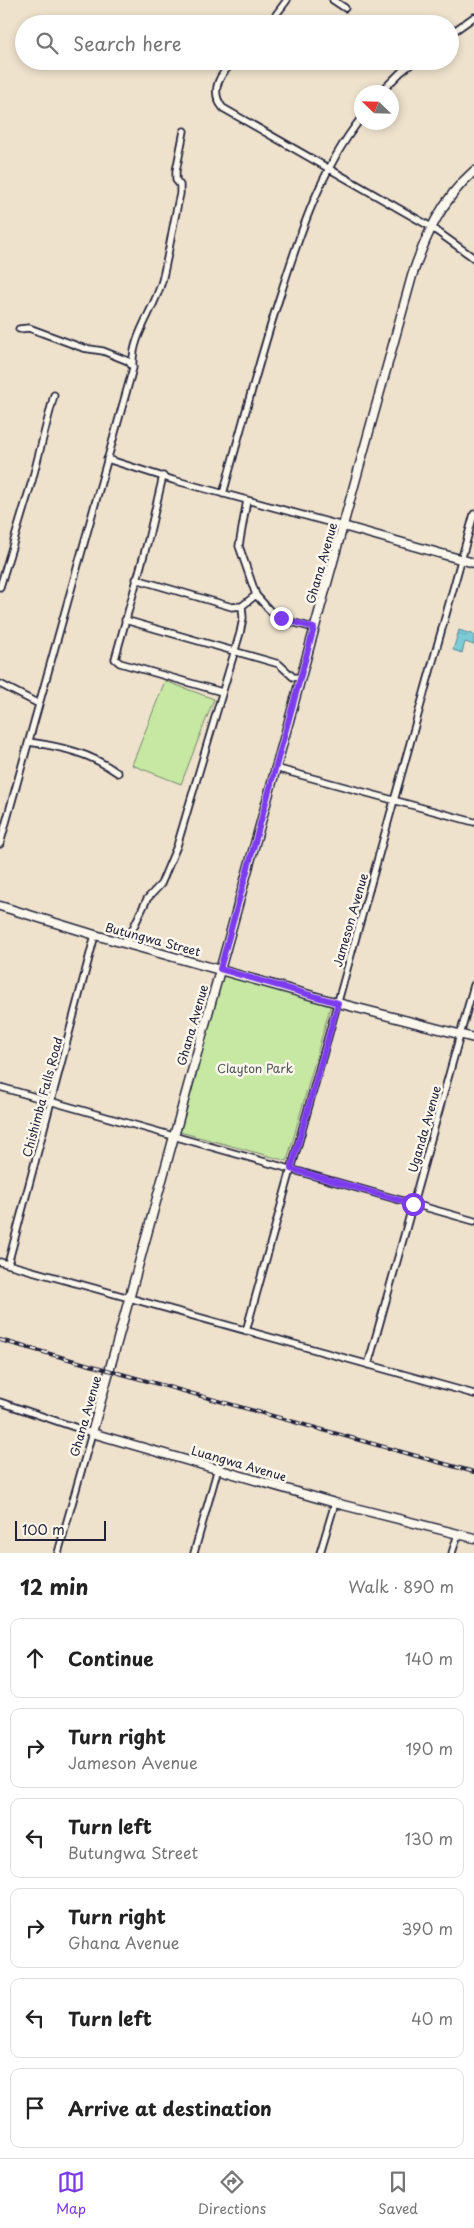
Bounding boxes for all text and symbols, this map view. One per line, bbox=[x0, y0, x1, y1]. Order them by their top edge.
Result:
search box bbox=[15, 15, 459, 70]
icon: search bbox=[33, 29, 61, 57]
text: Search here bbox=[73, 29, 182, 57]
north arrow bbox=[354, 85, 399, 130]
street label: Ghana Avenue bbox=[301, 520, 341, 606]
route end bbox=[270, 607, 293, 630]
street label: Jameson Avenue bbox=[328, 870, 372, 969]
street label: Butungwa Street bbox=[104, 918, 203, 960]
street label: Ghana Avenue bbox=[172, 982, 212, 1068]
street label: Chishimba Falls Road bbox=[17, 1035, 67, 1159]
park label: Clayton Park bbox=[217, 1059, 293, 1077]
street label: Uganda Avenue bbox=[403, 1083, 445, 1175]
route start bbox=[402, 1193, 425, 1216]
street label: Ghana Avenue bbox=[65, 1373, 105, 1459]
street label: Luangwa Avenue bbox=[189, 1441, 289, 1485]
scale bar bbox=[15, 1518, 106, 1541]
text: 100 m bbox=[22, 1519, 65, 1540]
text: 12 min bbox=[20, 1570, 89, 1602]
text: Walk · 890 m bbox=[348, 1574, 454, 1598]
icon: ahead bbox=[21, 1644, 49, 1672]
text: Continue bbox=[68, 1644, 154, 1672]
text: 140 m bbox=[405, 1646, 453, 1670]
text: Turn right bbox=[68, 1722, 166, 1750]
icon: right bbox=[21, 1734, 49, 1762]
text: 190 m bbox=[405, 1736, 453, 1760]
text: Jameson Avenue bbox=[68, 1750, 198, 1774]
text: Turn left bbox=[68, 1812, 152, 1840]
icon: left bbox=[21, 1824, 49, 1852]
text: 130 m bbox=[405, 1826, 453, 1850]
text: Butungwa Street bbox=[68, 1840, 198, 1864]
text: Turn right bbox=[68, 1902, 166, 1930]
icon: right bbox=[21, 1914, 49, 1942]
text: 390 m bbox=[402, 1916, 453, 1940]
text: Ghana Avenue bbox=[68, 1930, 180, 1954]
icon: left bbox=[21, 2004, 49, 2032]
text: Turn left bbox=[68, 2004, 152, 2032]
text: 40 m bbox=[411, 2006, 453, 2030]
icon: arrive bbox=[21, 2094, 49, 2122]
text: Arrive at destination bbox=[68, 2094, 272, 2122]
tab: Map bbox=[56, 2168, 86, 2219]
tab: Directions bbox=[198, 2168, 266, 2219]
tab: Saved bbox=[378, 2168, 418, 2219]

